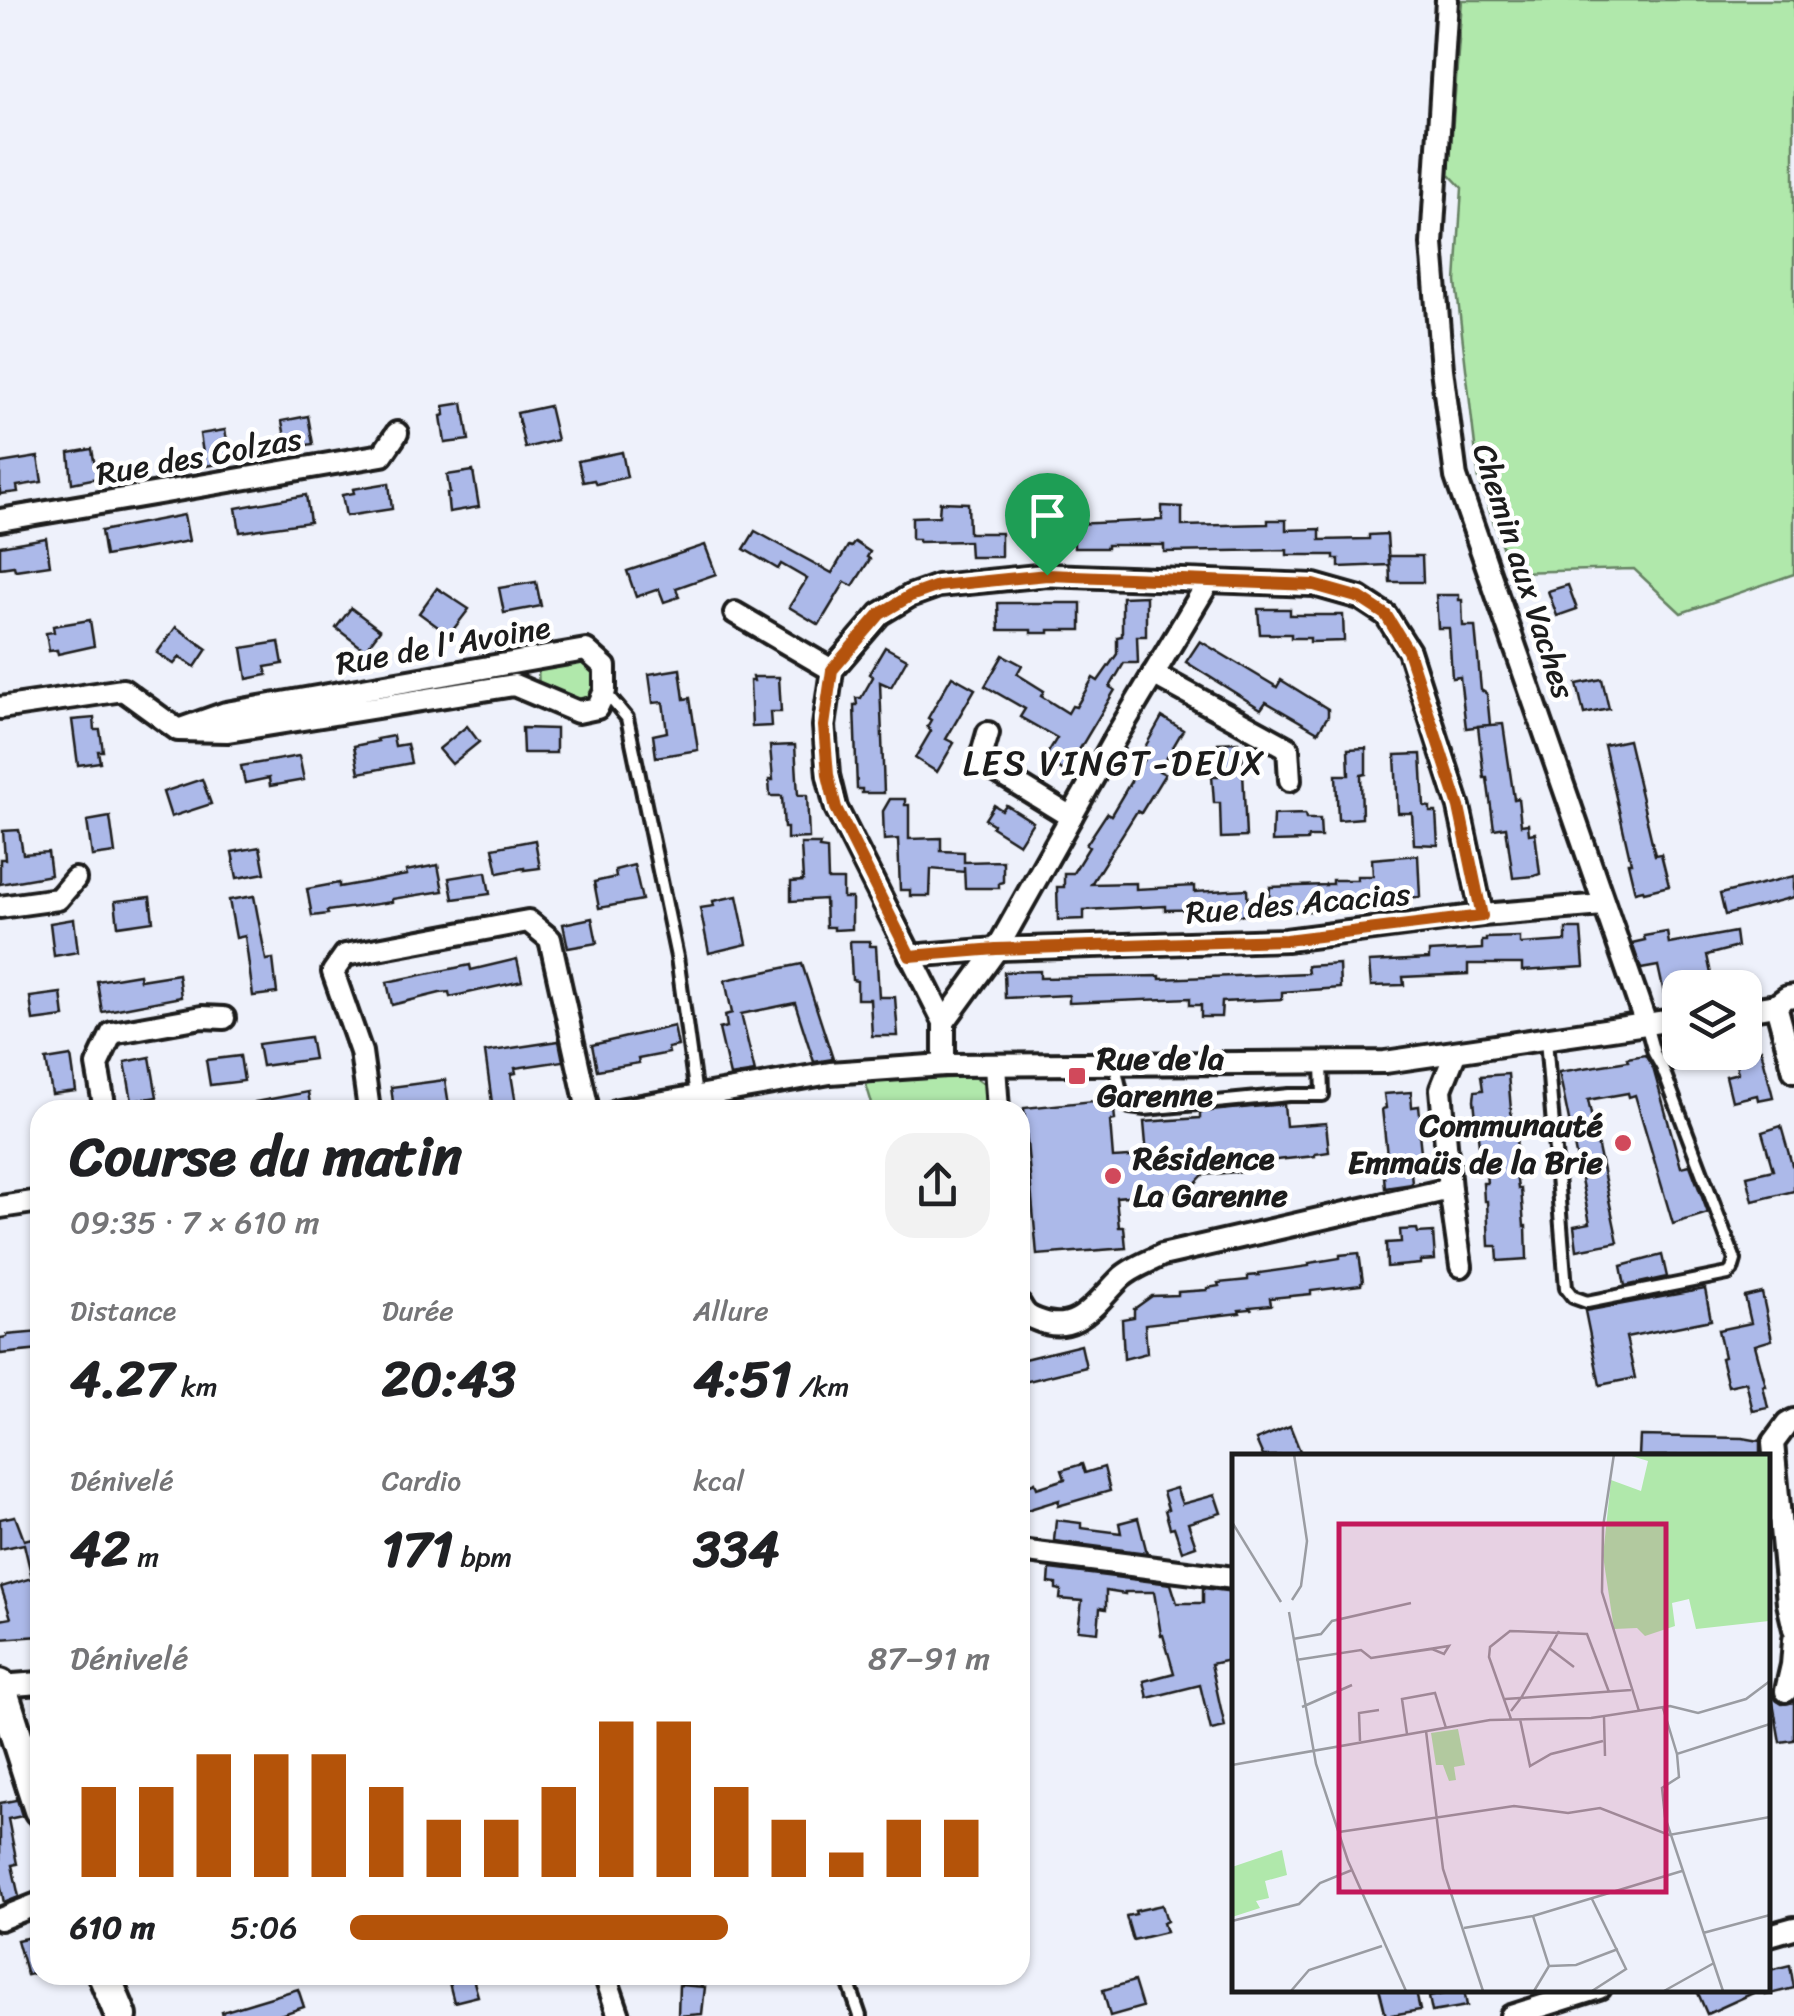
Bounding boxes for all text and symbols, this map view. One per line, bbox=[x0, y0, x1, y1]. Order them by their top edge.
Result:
street label: Rue des Colzas bbox=[92, 410, 307, 503]
street label: Chemin aux Vaches bbox=[1455, 436, 1592, 707]
pin bbox=[1005, 473, 1090, 576]
icon: arrive bbox=[1020, 488, 1075, 543]
street label: Rue de l'Avoine bbox=[331, 599, 555, 692]
district label: LES VINGT-DEUX bbox=[963, 732, 1267, 794]
street label: Rue des Acacias bbox=[1183, 865, 1413, 942]
map controls bbox=[1662, 970, 1762, 1070]
button: layers bbox=[1662, 970, 1762, 1070]
place label: Rue de la Garenne bbox=[1096, 1030, 1224, 1124]
marker: Rue de la Garenne bbox=[1066, 1065, 1088, 1087]
place label: Communauté Emmaüs de la Brie bbox=[1348, 1097, 1604, 1191]
text: Course du matin bbox=[70, 1108, 462, 1205]
place label: Résidence La Garenne bbox=[1132, 1130, 1288, 1224]
marker: Communauté Emmaüs de la Brie bbox=[1612, 1132, 1634, 1154]
button: share bbox=[885, 1133, 990, 1238]
marker: Résidence La Garenne bbox=[1102, 1165, 1124, 1187]
text: 09:35 · 7 × 610 m bbox=[70, 1194, 320, 1251]
text: Distance bbox=[70, 1286, 176, 1335]
text: Durée bbox=[382, 1286, 454, 1335]
text: Allure bbox=[693, 1286, 769, 1335]
text: 4.27 bbox=[70, 1335, 174, 1424]
text: 20:43 bbox=[382, 1335, 516, 1424]
text: 4:51 bbox=[693, 1335, 792, 1424]
text: km bbox=[174, 1362, 217, 1411]
text: /km bbox=[792, 1362, 849, 1411]
inset map bbox=[1232, 1454, 1769, 1991]
text: Dénivelé bbox=[70, 1456, 174, 1505]
text: Cardio bbox=[382, 1456, 461, 1505]
text: kcal bbox=[693, 1456, 744, 1505]
text: 42 bbox=[70, 1505, 130, 1594]
text: 171 bbox=[382, 1505, 453, 1594]
text: 334 bbox=[693, 1505, 779, 1594]
text: m bbox=[130, 1532, 159, 1581]
text: bpm bbox=[453, 1532, 512, 1581]
text: Dénivelé bbox=[70, 1630, 189, 1687]
text: 87–91 m bbox=[868, 1630, 990, 1687]
text: 610 m bbox=[70, 1899, 155, 1956]
text: 5:06 bbox=[230, 1899, 298, 1956]

